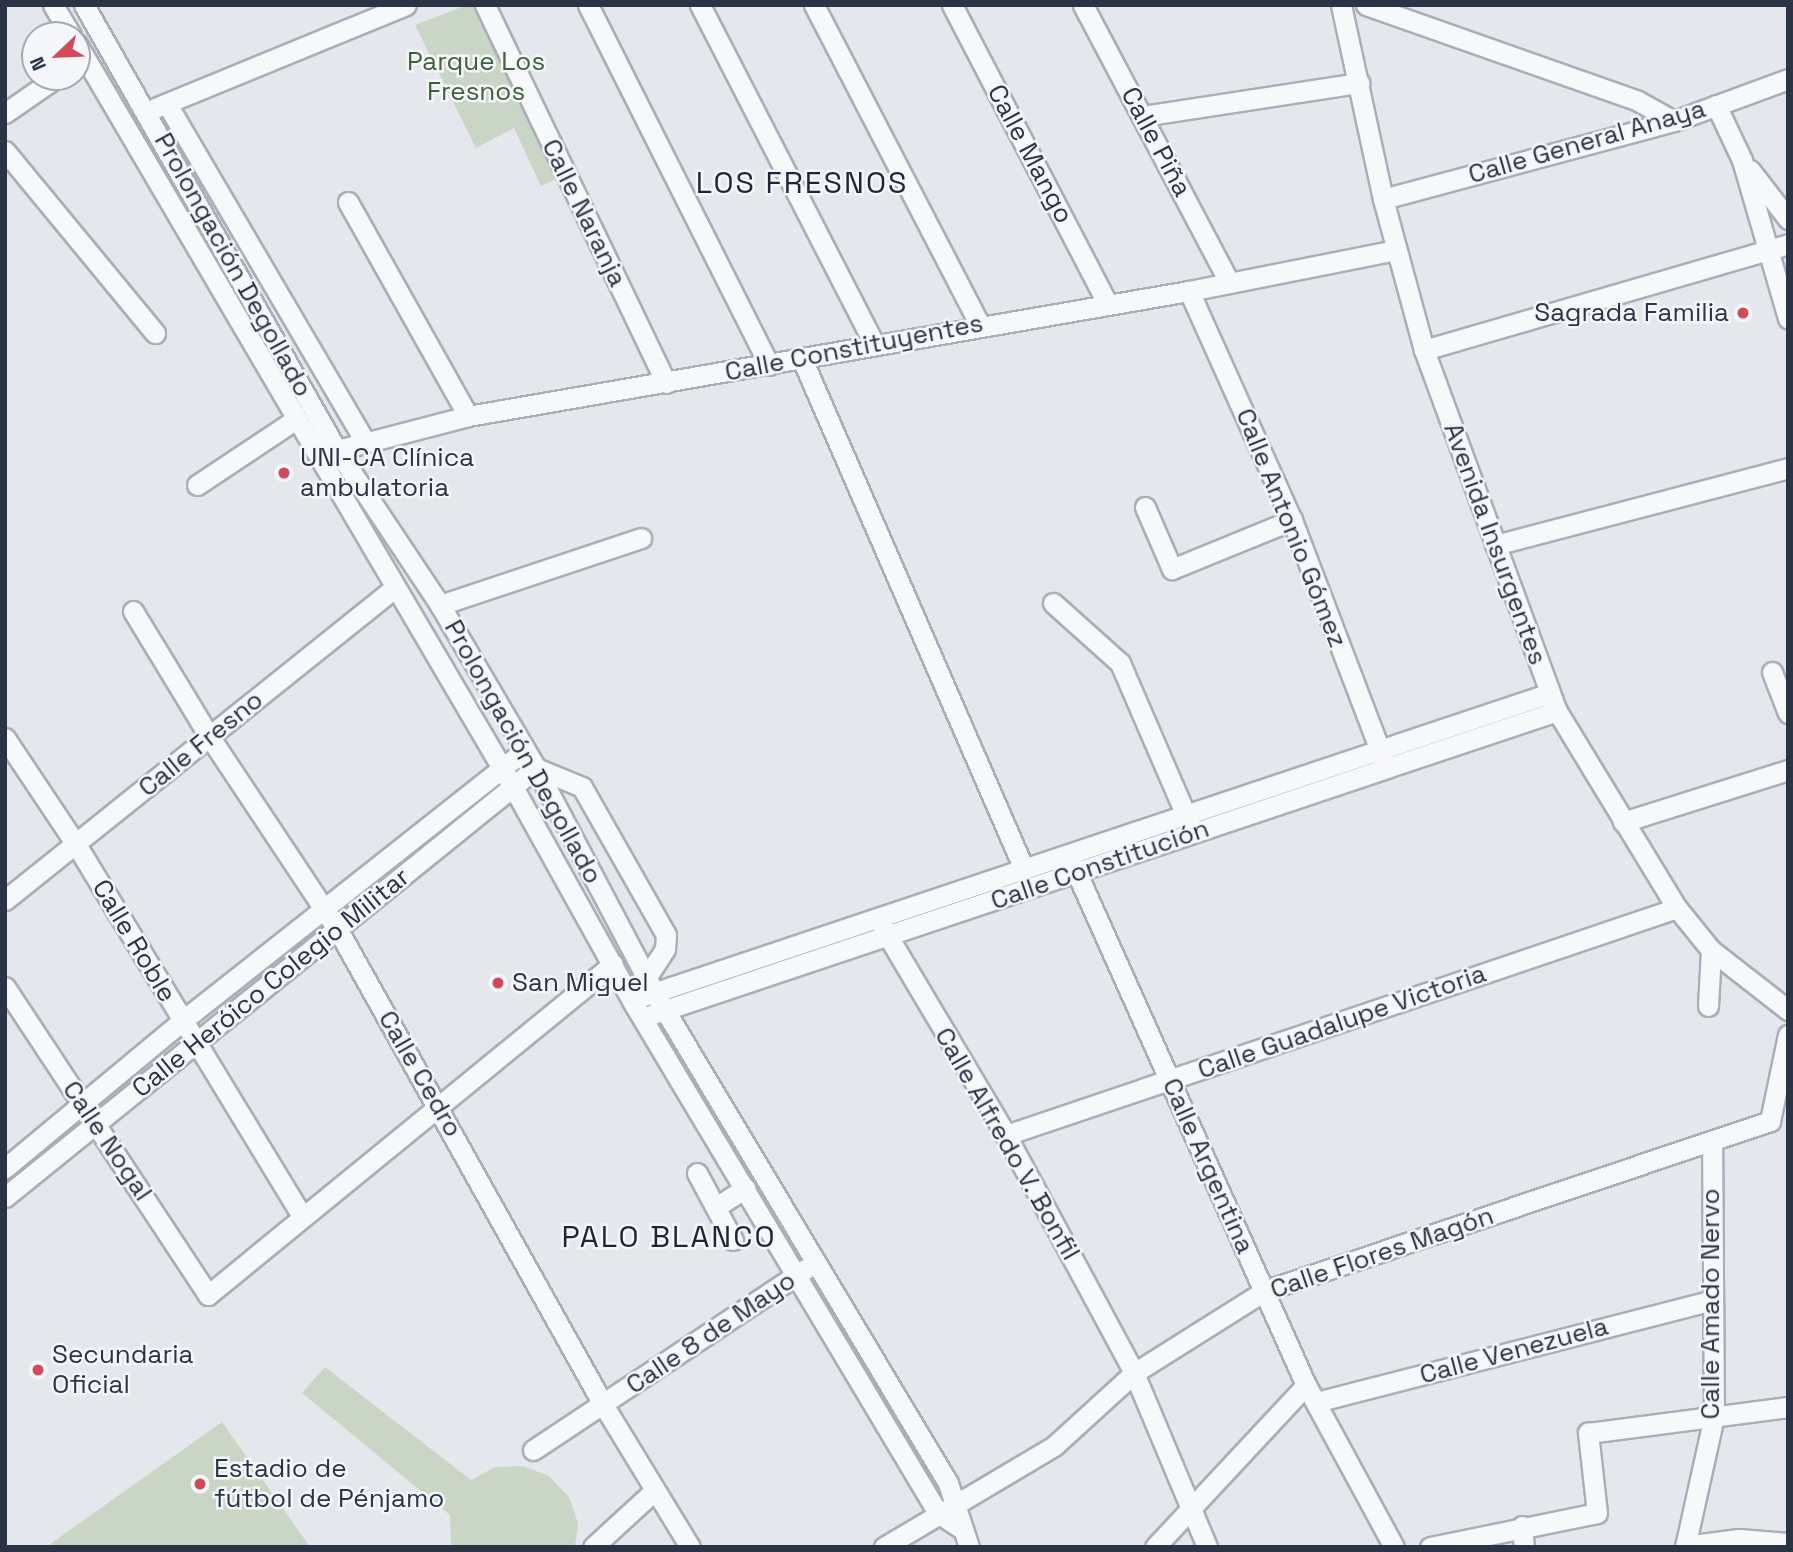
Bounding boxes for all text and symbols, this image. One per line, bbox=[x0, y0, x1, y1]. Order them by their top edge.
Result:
north arrow bbox=[21, 21, 91, 91]
park label: Parque Los Fresnos bbox=[407, 46, 545, 108]
text: N bbox=[24, 53, 52, 74]
street label: Calle Mango bbox=[980, 79, 1080, 229]
street label: Calle Piña bbox=[1114, 82, 1198, 202]
street label: Calle General Anaya bbox=[1465, 93, 1709, 191]
street label: Prolongación Degollado bbox=[147, 128, 319, 402]
street label: Calle Naranja bbox=[535, 134, 633, 292]
district label: LOS FRESNOS bbox=[697, 165, 907, 201]
place label: Sagrada Familia bbox=[1534, 297, 1729, 329]
marker: Sagrada Familia bbox=[1735, 305, 1751, 321]
street label: Calle Constituyentes bbox=[722, 308, 986, 388]
street label: Calle Antonio Gómez bbox=[1229, 404, 1353, 652]
street label: Avenida Insurgentes bbox=[1437, 419, 1553, 669]
place label: UNI-CA Clínica ambulatoria bbox=[300, 442, 475, 504]
marker: UNI-CA Clínica ambulatoria bbox=[274, 463, 294, 483]
street label: Prolongación Degollado bbox=[437, 615, 609, 889]
street label: Calle Fresno bbox=[133, 684, 269, 804]
street label: Calle Constitución bbox=[987, 813, 1213, 917]
street label: Calle Heróico Colegio Militar bbox=[126, 862, 416, 1104]
street label: Calle Roble bbox=[85, 874, 183, 1008]
street label: Calle Guadalupe Victoria bbox=[1194, 958, 1490, 1086]
place label: San Miguel bbox=[512, 967, 649, 999]
marker: San Miguel bbox=[490, 975, 506, 991]
street label: Calle Cedro bbox=[371, 1005, 469, 1143]
street label: Calle Alfredo V. Bonfil bbox=[927, 1022, 1087, 1266]
street label: Calle Argentina bbox=[1155, 1073, 1261, 1259]
street label: Calle Nogal bbox=[56, 1075, 158, 1207]
street label: Calle Amado Nervo bbox=[1695, 1188, 1727, 1420]
street label: Calle Flores Magón bbox=[1266, 1200, 1498, 1306]
district label: PALO BLANCO bbox=[563, 1219, 775, 1255]
street label: Calle 8 de Mayo bbox=[621, 1265, 801, 1401]
street label: Calle Venezuela bbox=[1416, 1311, 1612, 1391]
place label: Secundaria Oficial bbox=[52, 1339, 194, 1400]
marker: Secundaria Oficial bbox=[30, 1362, 46, 1378]
place label: Estadio de fútbol de Pénjamo bbox=[214, 1453, 444, 1514]
marker: Estadio de fútbol de Pénjamo bbox=[192, 1476, 208, 1492]

